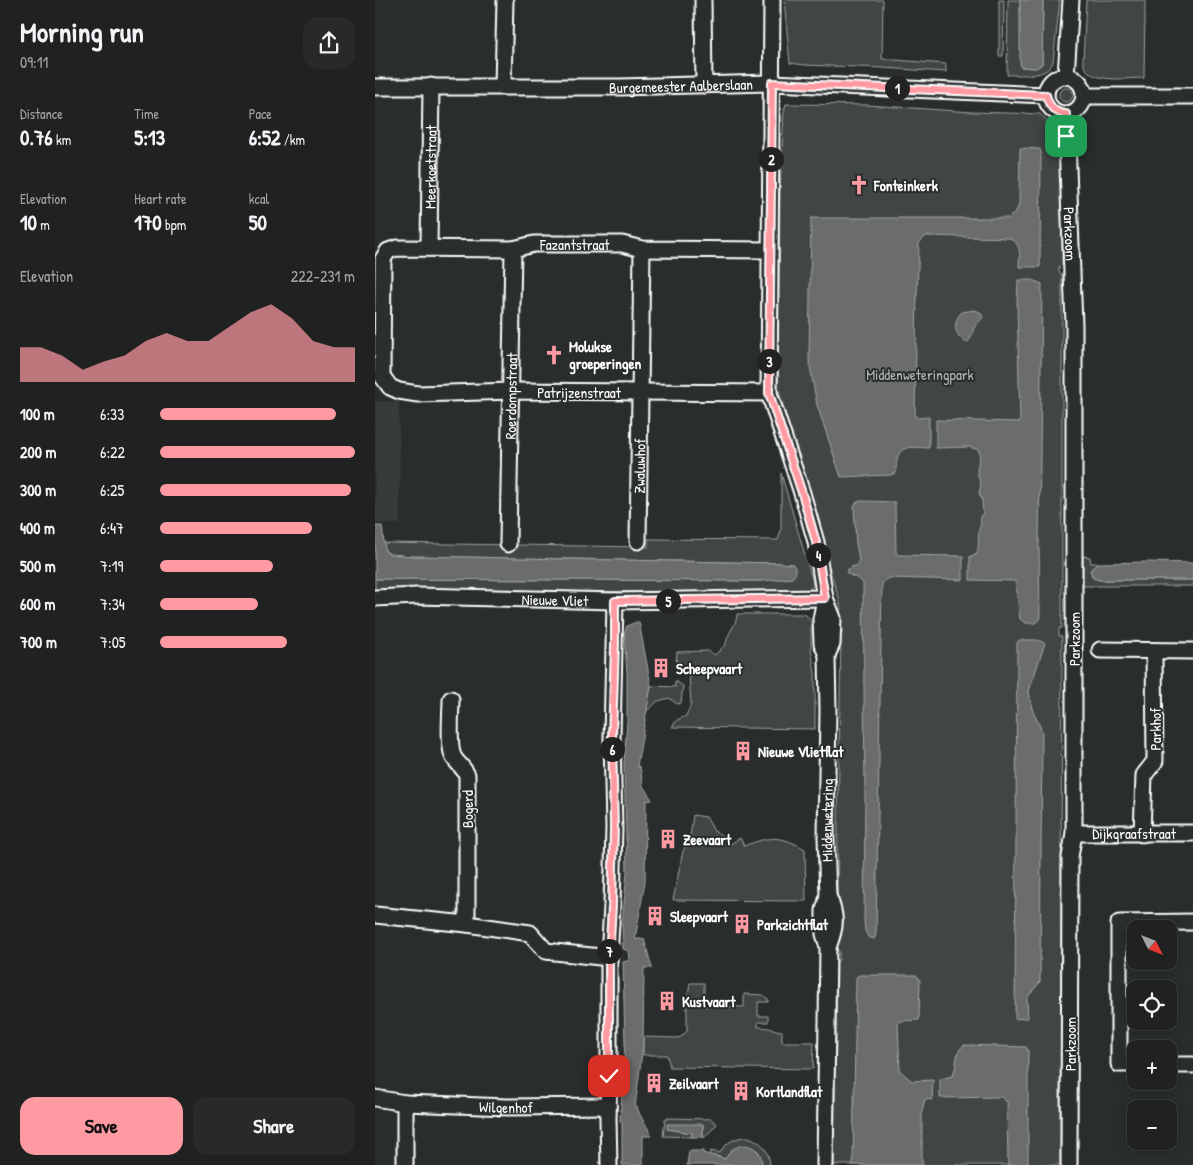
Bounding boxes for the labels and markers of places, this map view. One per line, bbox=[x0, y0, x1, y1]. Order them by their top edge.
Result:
pin: 1 bbox=[885, 76, 909, 100]
pin bbox=[1045, 115, 1087, 157]
pin: 2 bbox=[759, 146, 783, 172]
church icon: Fonteinkerk bbox=[848, 174, 870, 196]
place label: Fonteinkerk bbox=[873, 175, 939, 196]
place label: Molukse groeperingen bbox=[569, 336, 641, 375]
church icon: Molukse groeperingen bbox=[543, 344, 565, 366]
pin: 3 bbox=[757, 348, 781, 374]
pin: 4 bbox=[805, 542, 831, 568]
pin: 5 bbox=[655, 588, 681, 614]
building icon: Scheepvaart bbox=[650, 657, 672, 679]
place label: Scheepvaart bbox=[676, 658, 743, 680]
pin: 6 bbox=[599, 736, 625, 762]
building icon: Nieuwe Vlietflat bbox=[732, 740, 754, 762]
place label: Nieuwe Vlietflat bbox=[758, 741, 844, 762]
building icon: Zeevaart bbox=[657, 828, 679, 850]
place label: Zeevaart bbox=[683, 829, 732, 850]
building icon: Sleepvaart bbox=[644, 905, 666, 927]
place label: Sleepvaart bbox=[670, 906, 729, 928]
building icon: Parkzichtflat bbox=[731, 913, 753, 935]
place label: Parkzichtflat bbox=[757, 914, 829, 935]
pin: 7 bbox=[597, 938, 621, 964]
building icon: Kustvaart bbox=[656, 990, 678, 1012]
place label: Kustvaart bbox=[682, 991, 736, 1012]
pin bbox=[588, 1055, 630, 1097]
building icon: Zeilvaart bbox=[643, 1072, 665, 1094]
place label: Zeilvaart bbox=[669, 1073, 719, 1094]
building icon: Kortlandflat bbox=[730, 1080, 752, 1102]
place label: Kortlandflat bbox=[756, 1081, 823, 1102]

